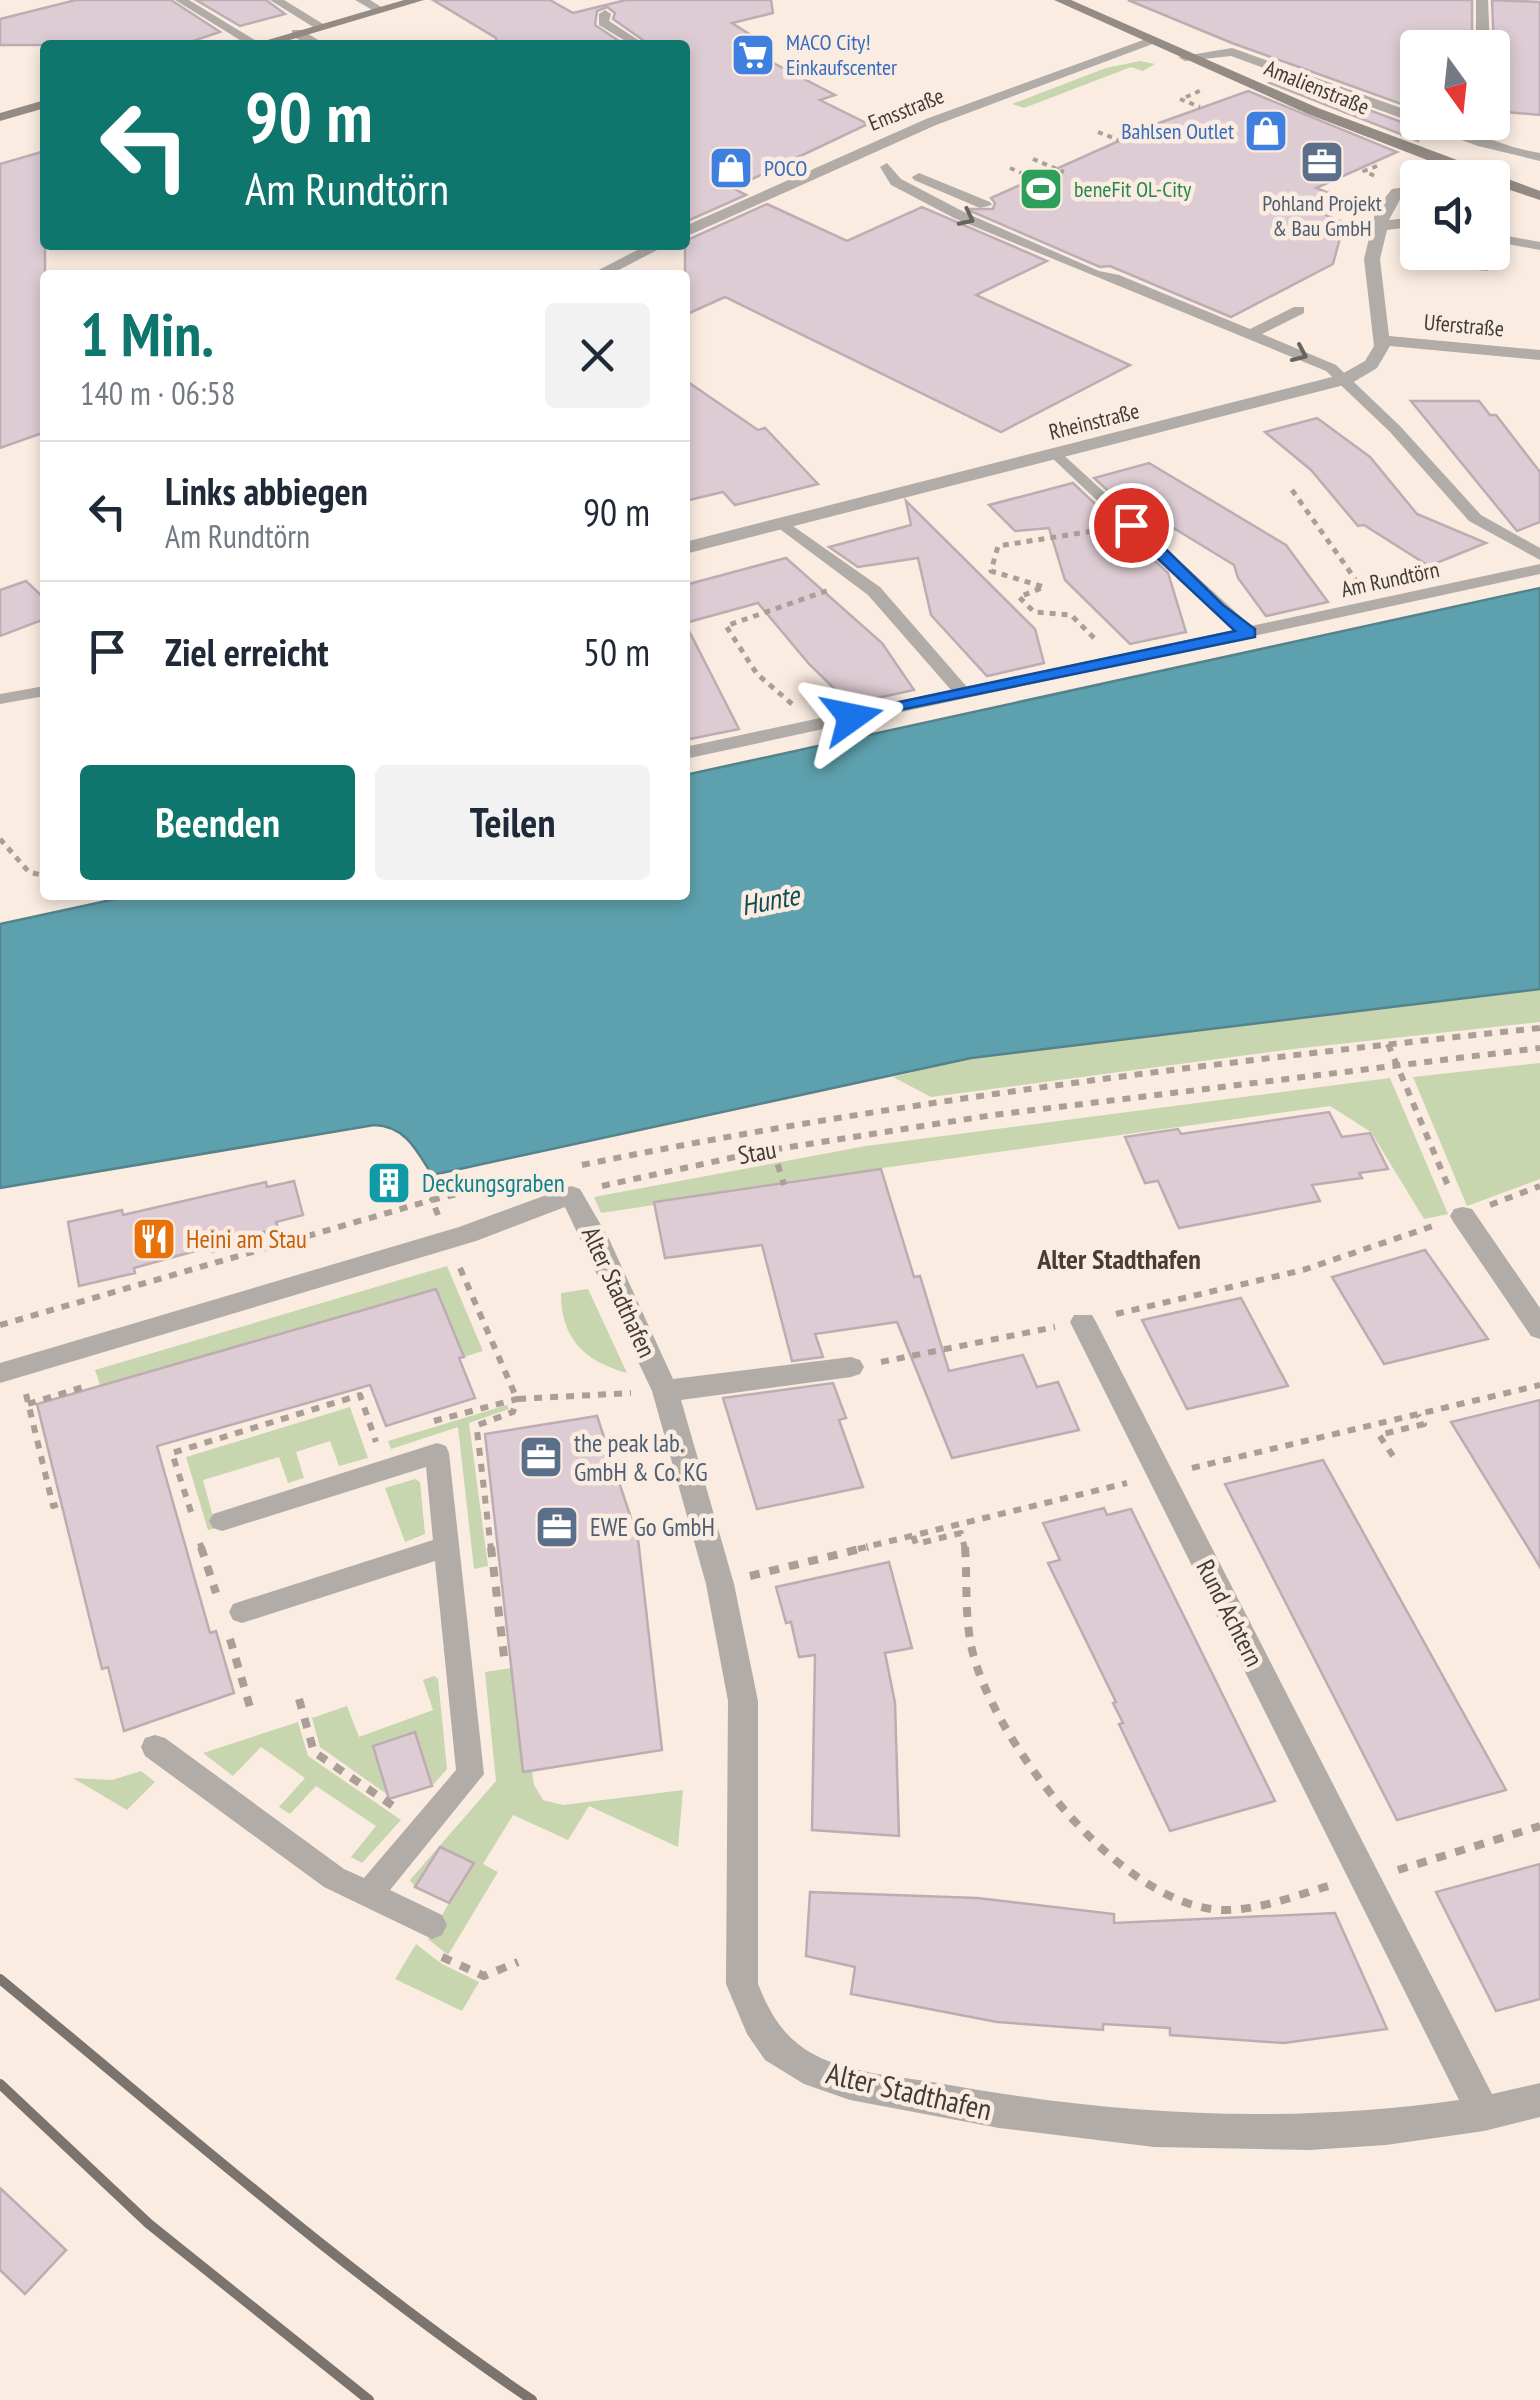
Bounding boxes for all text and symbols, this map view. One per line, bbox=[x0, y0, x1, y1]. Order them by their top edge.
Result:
place label: MACO City! Einkaufscenter bbox=[786, 28, 897, 81]
north arrow bbox=[1400, 30, 1510, 140]
map controls bbox=[1400, 30, 1510, 270]
supermarket icon: MACO City! Einkaufscenter bbox=[730, 32, 776, 78]
street label: Amalienstraße bbox=[1261, 53, 1373, 121]
text: 90 m bbox=[245, 71, 373, 161]
icon: left bbox=[80, 80, 210, 210]
street label: Emsstraße bbox=[864, 81, 948, 137]
shop icon: Bahlsen Outlet bbox=[1243, 108, 1289, 154]
place label: Bahlsen Outlet bbox=[1121, 117, 1234, 145]
office icon: Pohland Projekt & Bau GmbH bbox=[1299, 139, 1345, 185]
shop icon: POCO bbox=[708, 145, 754, 191]
place label: POCO bbox=[764, 154, 807, 182]
text: Am Rundtörn bbox=[245, 159, 449, 217]
button: sound bbox=[1400, 160, 1510, 270]
sports icon: beneFit OL-City bbox=[1018, 166, 1064, 212]
place label: beneFit OL-City bbox=[1074, 175, 1192, 203]
place label: Pohland Projekt & Bau GmbH bbox=[1262, 189, 1382, 242]
one-way arrow bbox=[957, 205, 975, 225]
text: 1 Min. bbox=[80, 295, 214, 373]
button: close bbox=[545, 303, 650, 408]
street label: Uferstraße bbox=[1423, 308, 1505, 342]
one-way arrow bbox=[1290, 342, 1308, 362]
text: 140 m · 06:58 bbox=[80, 372, 235, 414]
street label: Rheinstraße bbox=[1046, 396, 1142, 446]
text: Links abbiegen bbox=[165, 466, 368, 515]
pin bbox=[1089, 483, 1174, 568]
icon: left bbox=[80, 484, 135, 539]
text: 90 m bbox=[583, 487, 650, 536]
icon: arrive bbox=[1104, 498, 1159, 553]
text: Am Rundtörn bbox=[165, 515, 310, 557]
street label: Am Rundtörn bbox=[1338, 555, 1442, 603]
icon: arrive bbox=[80, 624, 135, 679]
text: Ziel erreicht bbox=[165, 627, 329, 676]
text: 50 m bbox=[583, 627, 650, 676]
position arrow bbox=[800, 665, 904, 769]
button: Beenden bbox=[80, 765, 355, 880]
button: Teilen bbox=[375, 765, 650, 880]
water label: Hunte bbox=[738, 875, 805, 923]
street label: Stau bbox=[735, 1133, 779, 1171]
building icon: Deckungsgraben bbox=[366, 1160, 412, 1206]
place label: Deckungsgraben bbox=[422, 1167, 565, 1199]
restaurant icon: Heini am Stau bbox=[131, 1216, 177, 1262]
street label: Alter Stadthafen bbox=[575, 1222, 663, 1362]
place label: Heini am Stau bbox=[186, 1223, 307, 1255]
district label: Alter Stadthafen bbox=[1036, 1240, 1201, 1277]
place label: the peak lab. GmbH & Co. KG bbox=[574, 1427, 708, 1488]
office icon: the peak lab. GmbH & Co. KG bbox=[518, 1434, 564, 1480]
office icon: EWE Go GmbH bbox=[534, 1504, 580, 1550]
place label: EWE Go GmbH bbox=[590, 1511, 715, 1543]
street label: Rund Achtern bbox=[1190, 1554, 1270, 1672]
street label: Alter Stadthafen bbox=[823, 2053, 996, 2129]

